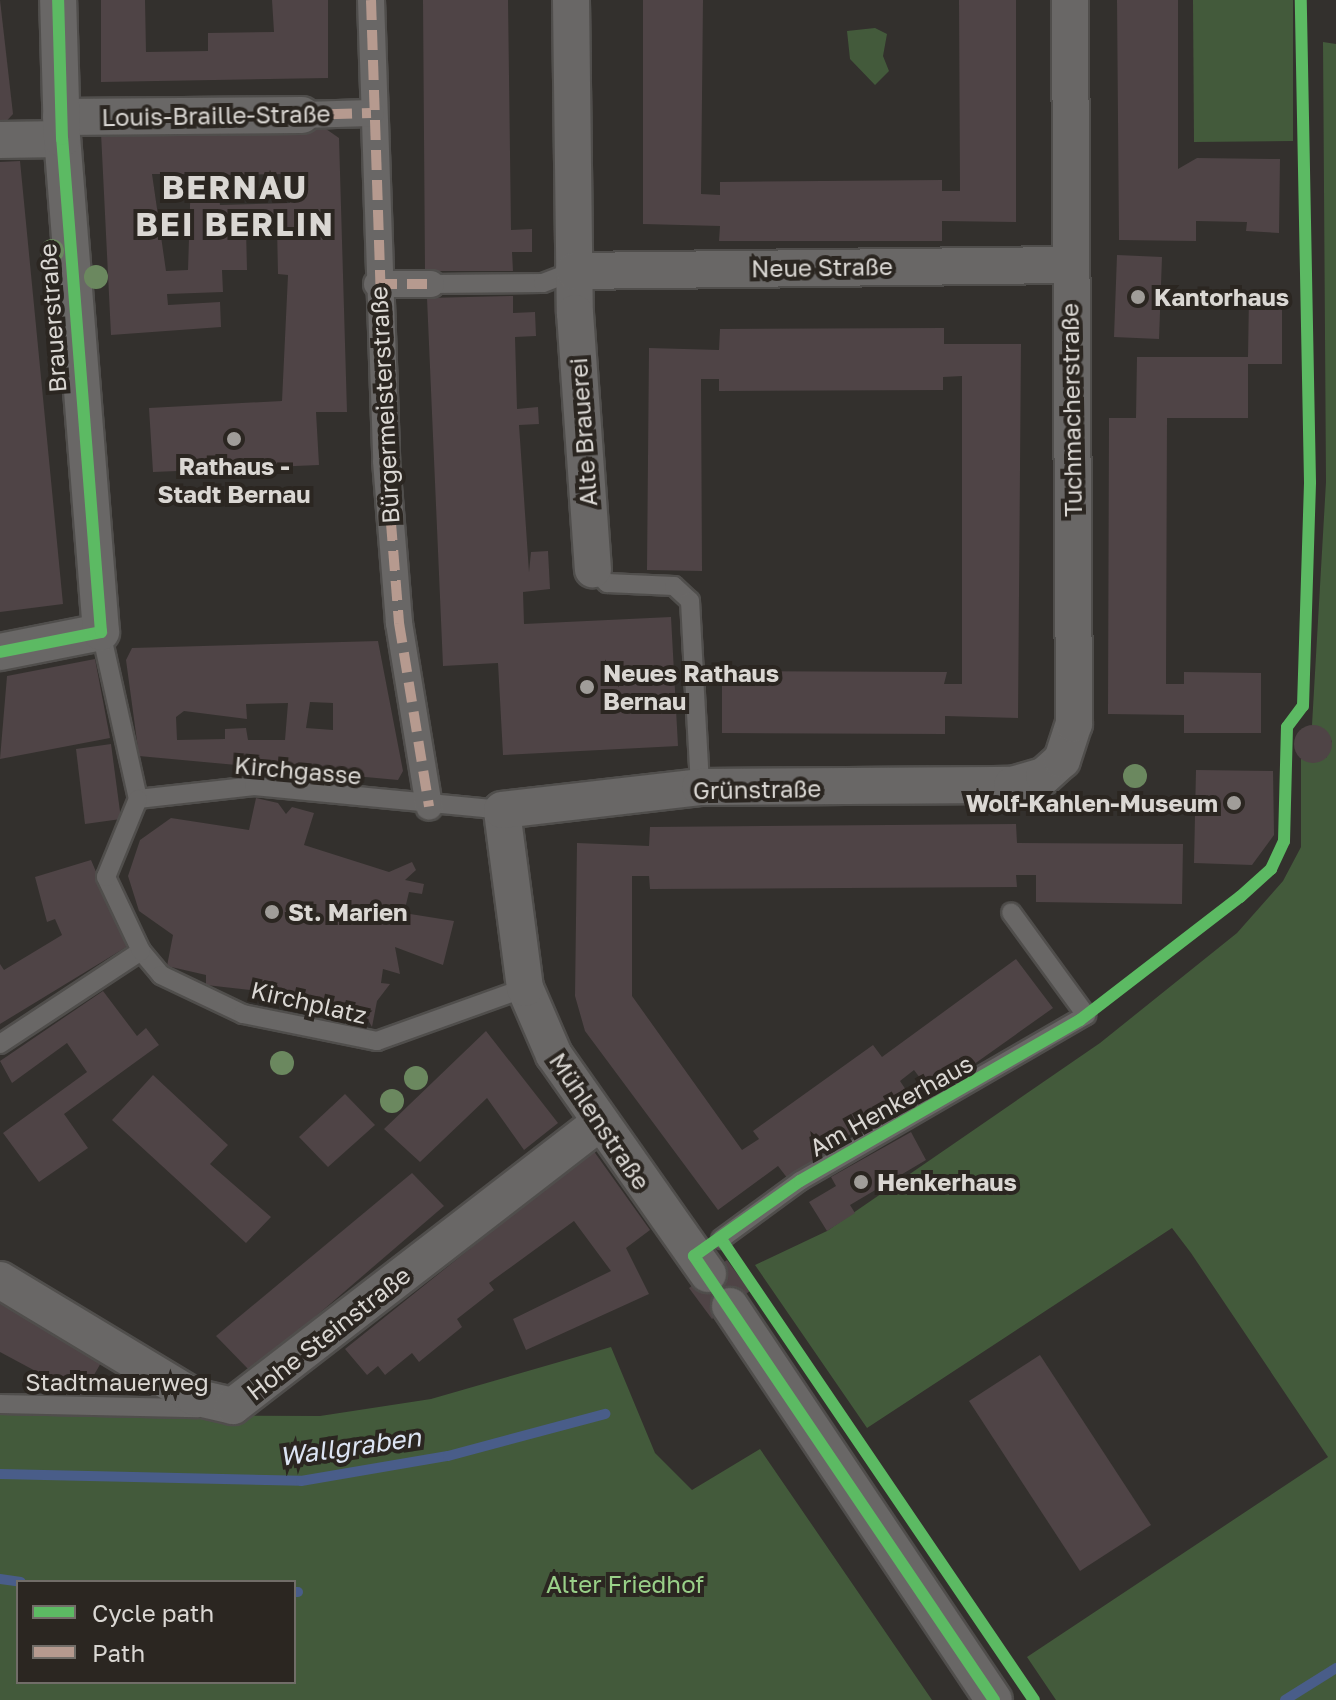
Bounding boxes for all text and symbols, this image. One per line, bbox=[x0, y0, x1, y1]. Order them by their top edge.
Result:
street label: Louis-Braille-Straße bbox=[101, 99, 331, 131]
district label: BERNAU BEI BERLIN bbox=[135, 169, 335, 244]
street label: Brauerstraße bbox=[32, 242, 72, 394]
street label: Neue Straße bbox=[751, 251, 893, 283]
place label: Kantorhaus bbox=[1154, 283, 1289, 311]
street label: Bürgermeisterstraße bbox=[363, 286, 405, 524]
marker: Kantorhaus bbox=[1129, 288, 1147, 306]
street label: Tuchmacherstraße bbox=[1055, 303, 1087, 517]
street label: Alte Brauerei bbox=[563, 357, 603, 507]
marker: Rathaus - Stadt Bernau bbox=[225, 430, 243, 448]
place label: Rathaus - Stadt Bernau bbox=[158, 452, 310, 508]
place label: Neues Rathaus Bernau bbox=[603, 659, 779, 715]
marker: Neues Rathaus Bernau bbox=[578, 678, 596, 696]
street label: Kirchgasse bbox=[233, 750, 363, 790]
street label: Grünstraße bbox=[693, 773, 821, 805]
place label: Wolf-Kahlen-Museum bbox=[966, 789, 1218, 817]
marker: Wolf-Kahlen-Museum bbox=[1225, 794, 1243, 812]
place label: St. Marien bbox=[288, 898, 408, 926]
marker: St. Marien bbox=[263, 903, 281, 921]
street label: Kirchplatz bbox=[248, 975, 370, 1029]
street label: Mühlenstraße bbox=[544, 1047, 656, 1195]
street label: Am Henkerhaus bbox=[804, 1048, 978, 1162]
place label: Henkerhaus bbox=[877, 1168, 1017, 1196]
marker: Henkerhaus bbox=[852, 1173, 870, 1191]
street label: Hohe Steinstraße bbox=[240, 1260, 416, 1406]
street label: Stadtmauerweg bbox=[25, 1368, 209, 1396]
water label: Wallgraben bbox=[277, 1422, 423, 1472]
park label: Alter Friedhof bbox=[546, 1570, 704, 1598]
legend bbox=[16, 1580, 296, 1684]
text: Cycle path bbox=[92, 1598, 214, 1627]
text: Path bbox=[92, 1638, 145, 1667]

